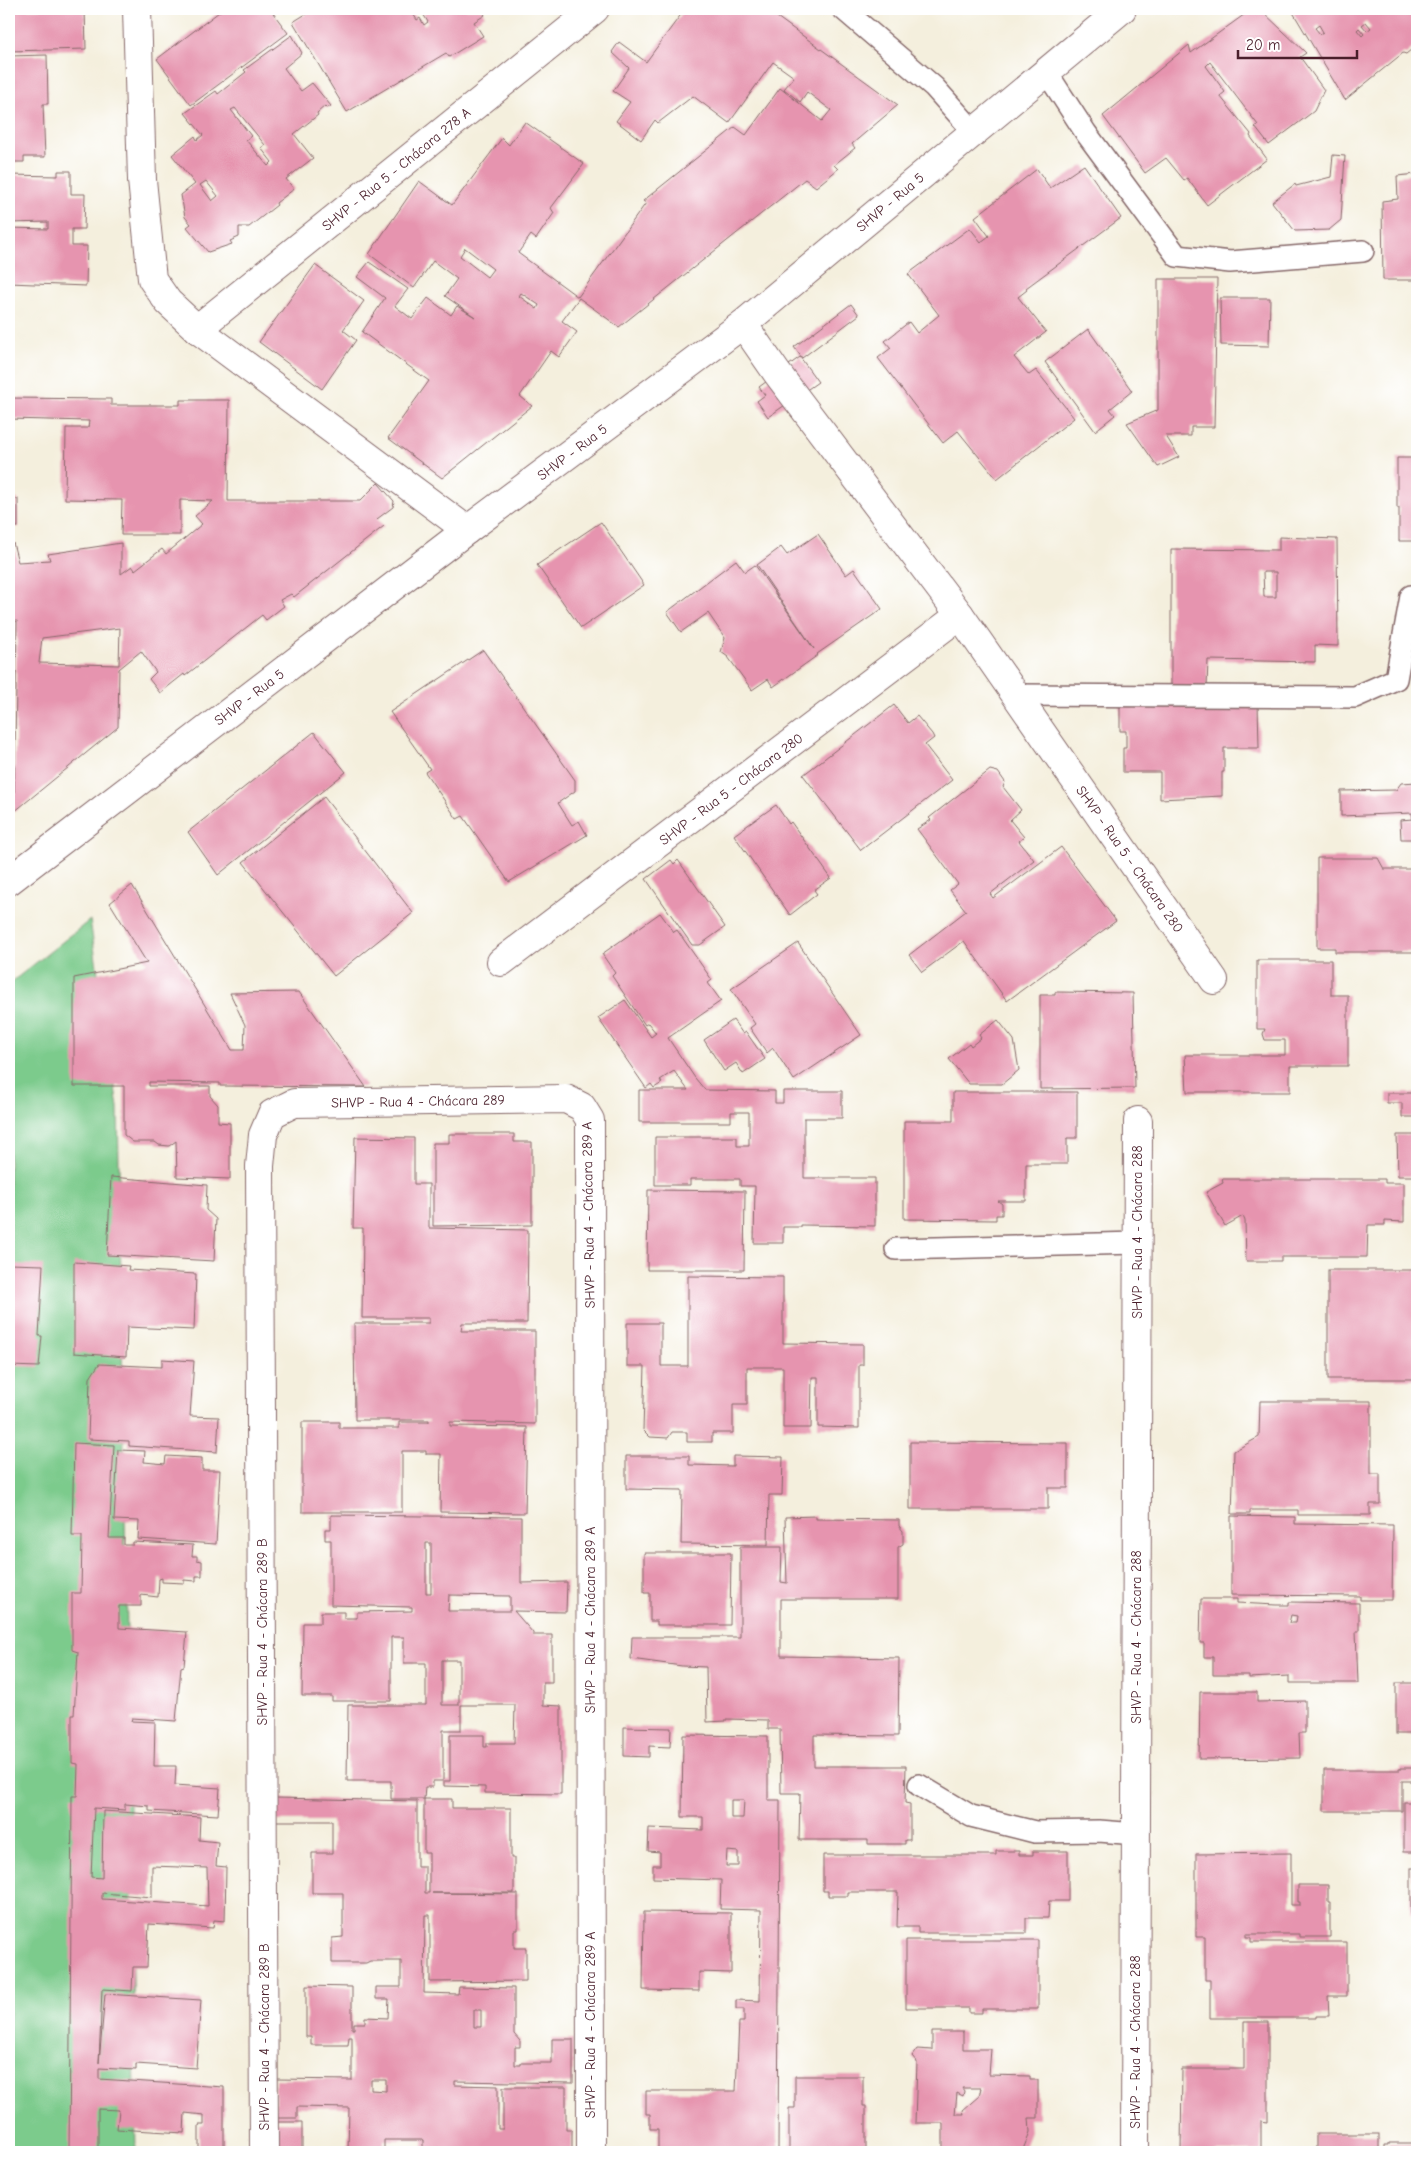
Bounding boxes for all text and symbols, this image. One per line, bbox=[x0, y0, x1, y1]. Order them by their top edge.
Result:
scale bar bbox=[1238, 28, 1357, 60]
text: 20 m bbox=[1246, 36, 1280, 54]
street label: SHVP - Rua 5 - Chácara 278 A bbox=[318, 104, 474, 235]
street label: SHVP - Rua 5 bbox=[853, 169, 928, 236]
street label: SHVP - Rua 5 bbox=[534, 421, 611, 484]
street label: SHVP - Rua 5 bbox=[211, 666, 288, 729]
street label: SHVP - Rua 5 - Chácara 280 bbox=[656, 730, 807, 849]
street label: SHVP - Rua 5 - Chácara 280 bbox=[1072, 782, 1187, 936]
street label: SHVP - Rua 4 - Chácara 289 bbox=[331, 1091, 505, 1112]
street label: SHVP - Rua 4 - Chácara 289 A bbox=[578, 1122, 599, 1308]
street label: SHVP - Rua 4 - Chácara 288 bbox=[1129, 1145, 1146, 1319]
street label: SHVP - Rua 4 - Chácara 289 A bbox=[582, 1527, 599, 1713]
street label: SHVP - Rua 4 - Chácara 289 B bbox=[254, 1538, 271, 1726]
street label: SHVP - Rua 4 - Chácara 288 bbox=[1128, 1550, 1145, 1724]
street label: SHVP - Rua 4 - Chácara 289 A bbox=[582, 1932, 599, 2118]
street label: SHVP - Rua 4 - Chácara 289 B bbox=[256, 1943, 273, 2131]
street label: SHVP - Rua 4 - Chácara 288 bbox=[1127, 1955, 1144, 2129]

